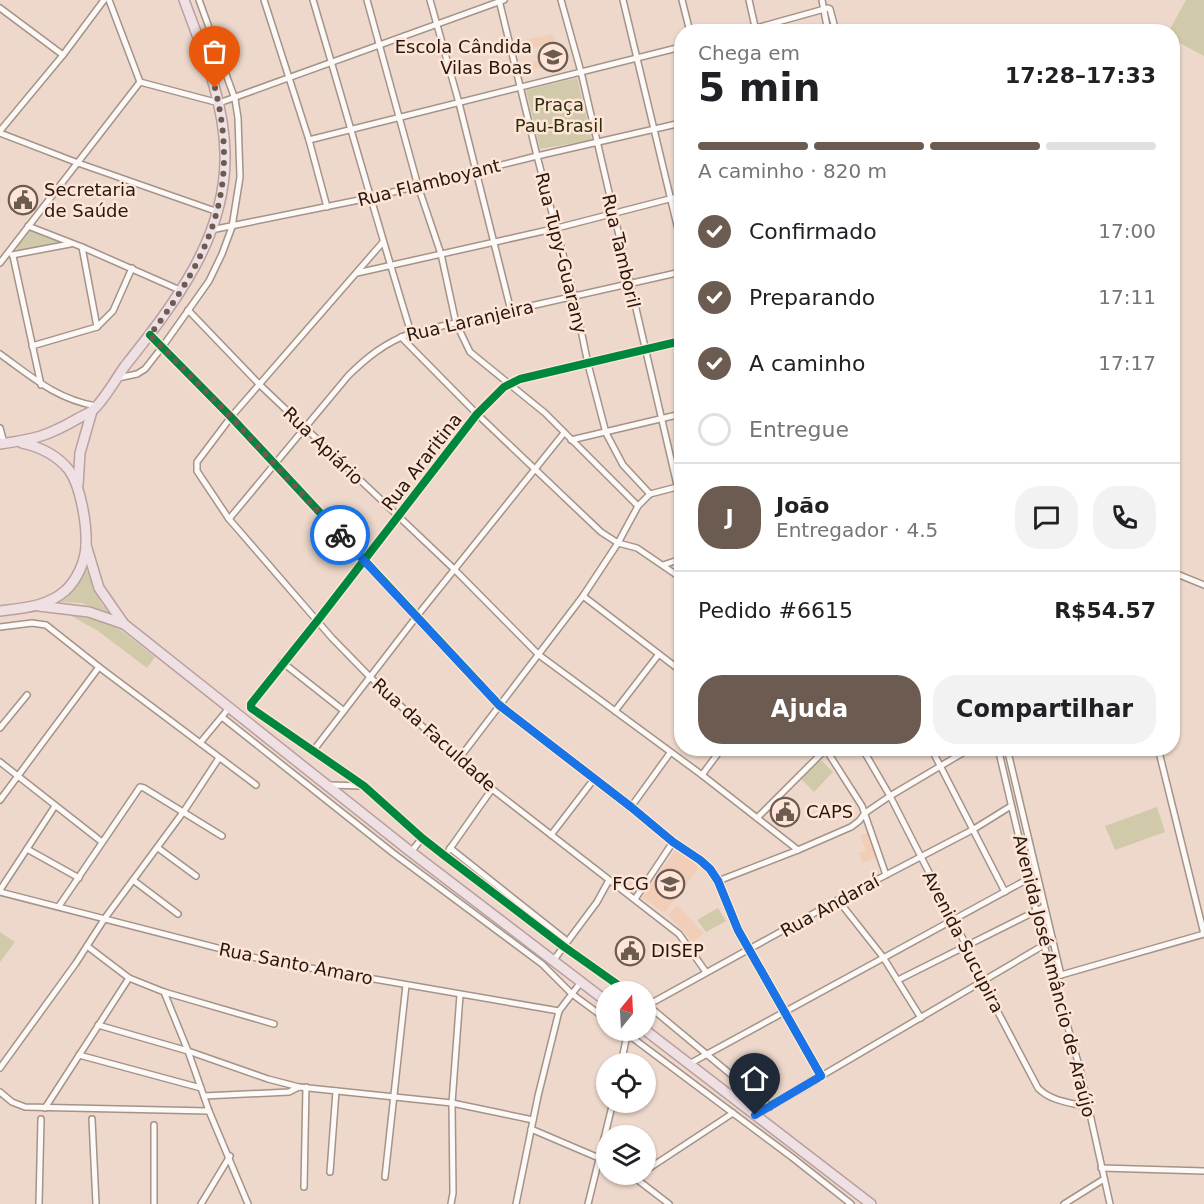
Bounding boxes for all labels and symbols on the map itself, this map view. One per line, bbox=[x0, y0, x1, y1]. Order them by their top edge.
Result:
pin bbox=[189, 26, 240, 88]
place label: Escola Cândida Vilas Boas bbox=[395, 36, 532, 78]
school or university icon: Escola Cândida Vilas Boas bbox=[537, 41, 569, 73]
park label: Praça Pau-Brasil bbox=[515, 94, 603, 136]
street label: Rua Flamboyant bbox=[355, 155, 502, 210]
street label: Rua Tupy-Guarany bbox=[531, 170, 592, 336]
place label: Secretaria de Saúde bbox=[44, 179, 136, 221]
public building icon: Secretaria de Saúde bbox=[7, 184, 39, 216]
street label: Rua Tamboril bbox=[598, 192, 645, 310]
street label: Rua Laranjeira bbox=[404, 296, 536, 345]
street label: Rua Apiário bbox=[279, 402, 368, 489]
street label: Rua Araritina bbox=[377, 409, 466, 514]
courier bbox=[310, 505, 370, 565]
street label: Rua da Faculdade bbox=[368, 674, 500, 796]
public building icon: CAPS bbox=[769, 796, 801, 828]
place label: CAPS bbox=[806, 801, 853, 822]
street label: Avenida José Amâncio de Araújo bbox=[1009, 832, 1100, 1119]
street label: Avenida Sucupira bbox=[919, 867, 1008, 1016]
school or university icon: FCG bbox=[654, 868, 686, 900]
street label: Rua Andaraí bbox=[777, 869, 884, 941]
place label: FCG bbox=[612, 873, 649, 894]
public building icon: DISEP bbox=[614, 935, 646, 967]
street label: Rua Santo Amaro bbox=[217, 938, 375, 989]
place label: DISEP bbox=[651, 940, 704, 961]
north arrow bbox=[596, 981, 656, 1041]
pin bbox=[729, 1053, 780, 1115]

